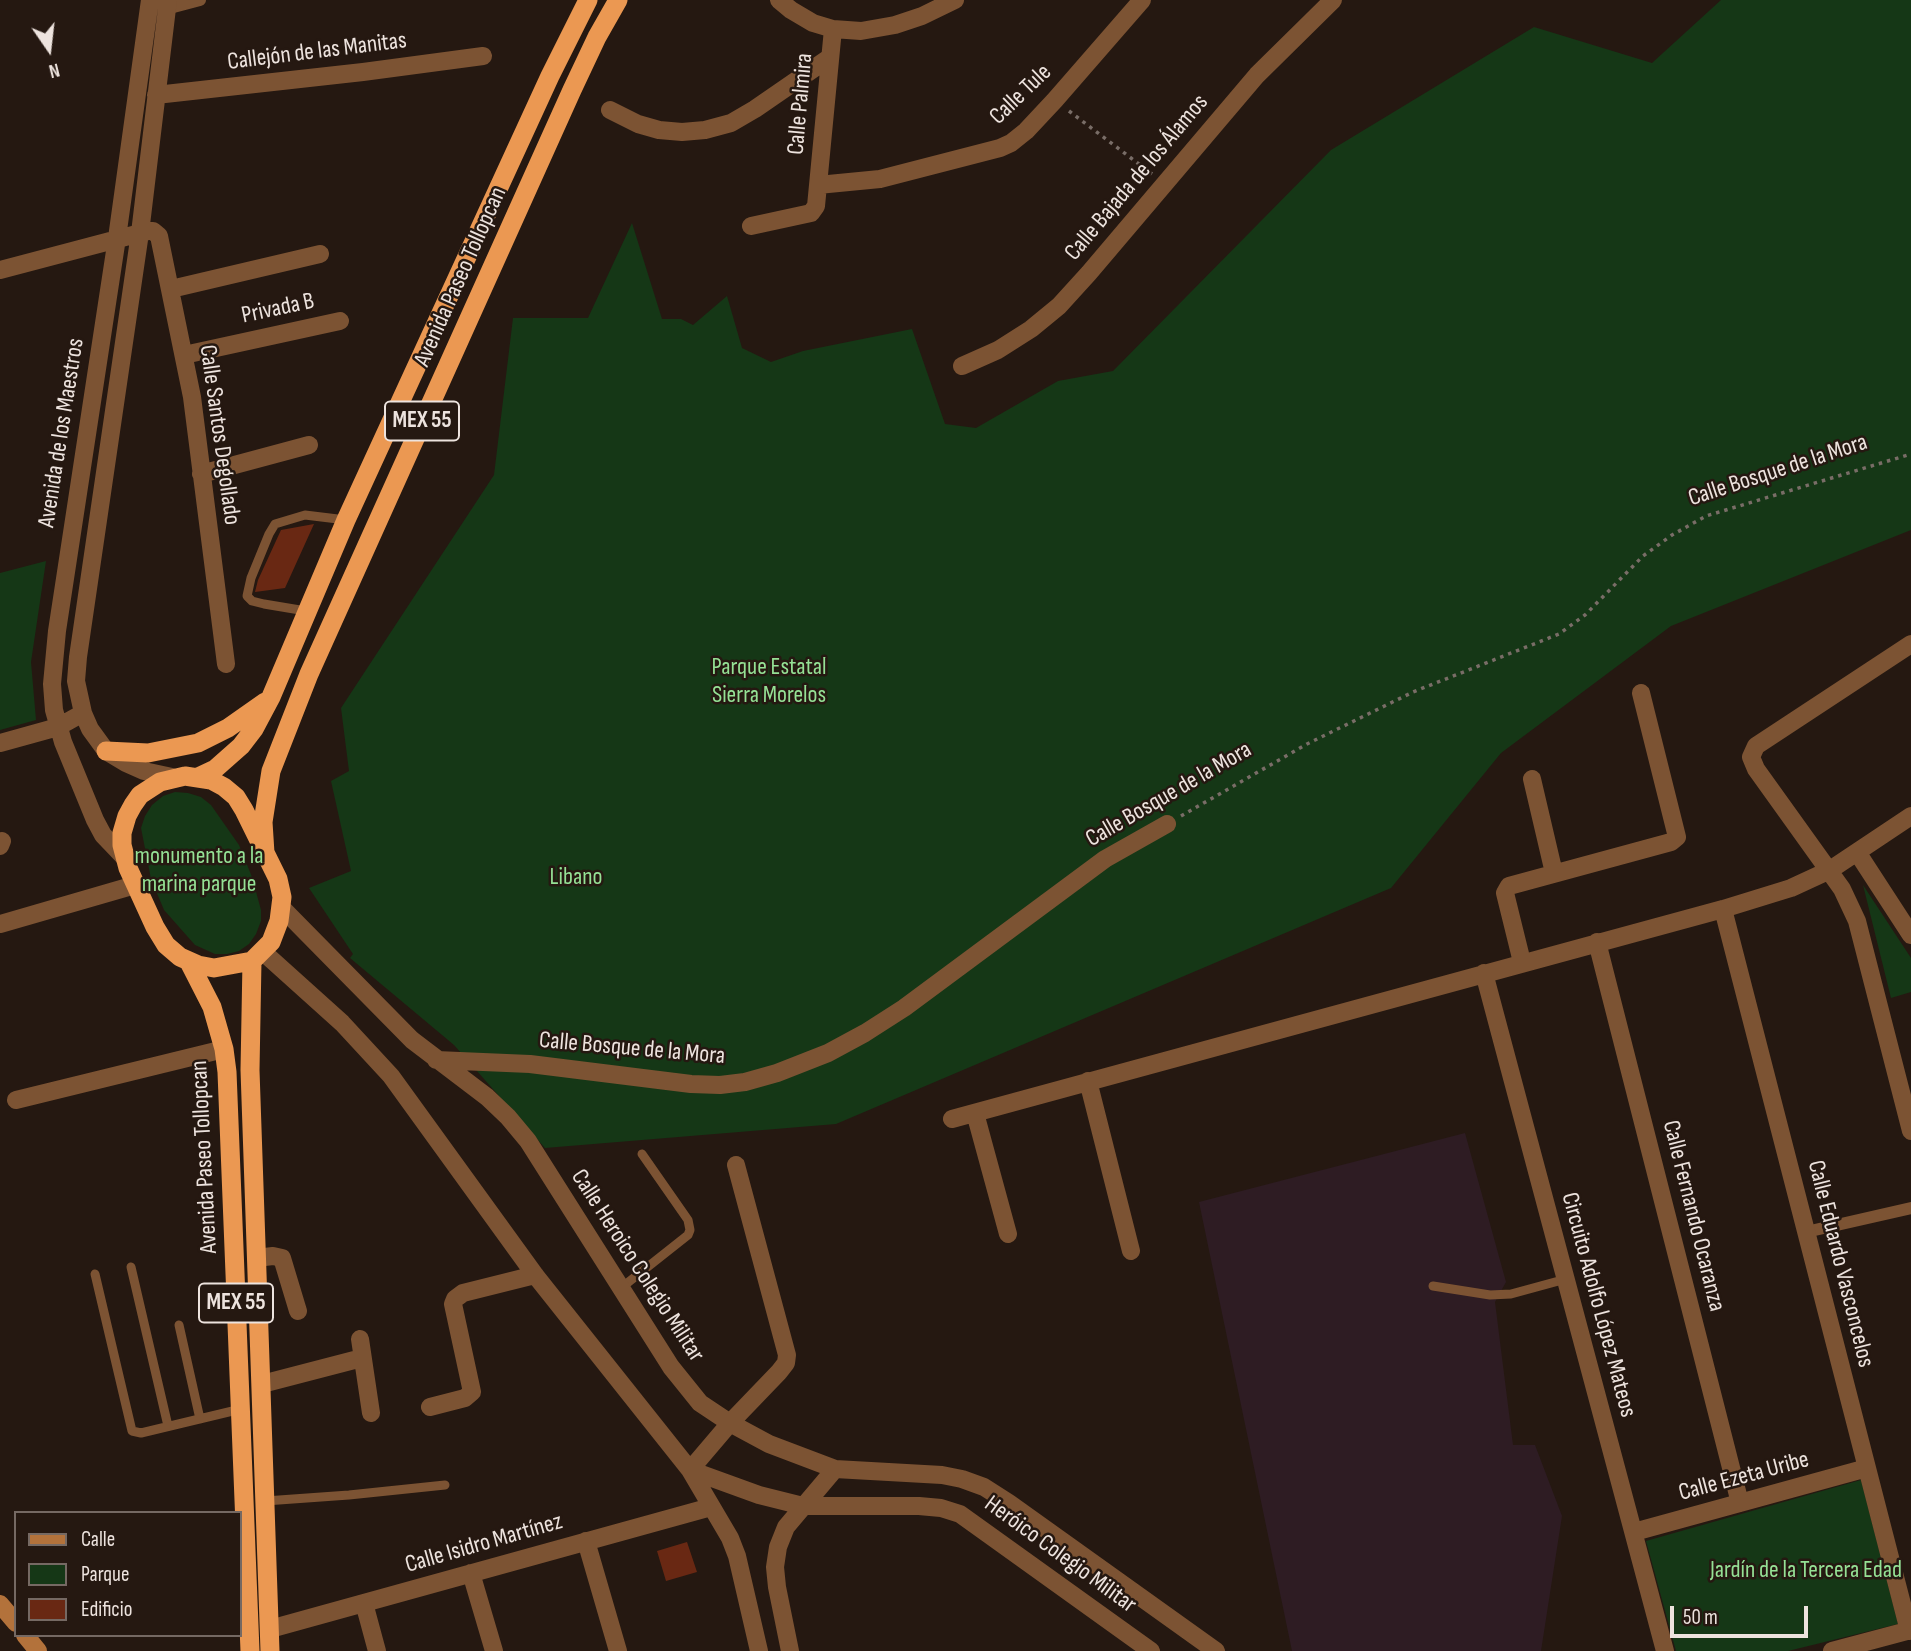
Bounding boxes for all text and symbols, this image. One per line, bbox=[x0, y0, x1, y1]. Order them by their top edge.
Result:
north arrow bbox=[14, 14, 84, 84]
street label: Callejón de las Manitas bbox=[226, 27, 408, 77]
street label: Calle Palmira bbox=[782, 52, 820, 156]
text: N bbox=[46, 57, 62, 82]
street label: Calle Tule bbox=[984, 59, 1058, 131]
street label: Calle Bajada de los Álamos bbox=[1059, 89, 1215, 267]
street label: Avenida Paseo Tollopcan bbox=[409, 183, 513, 371]
street label: Privada B bbox=[239, 287, 317, 331]
street label: Avenida de los Maestros bbox=[33, 336, 91, 530]
street label: Calle Santos Degollado bbox=[192, 343, 246, 527]
road number: MEX 55 bbox=[385, 402, 459, 440]
street label: Calle Bosque de la Mora bbox=[1685, 428, 1871, 514]
park label: Parque Estatal Sierra Morelos bbox=[712, 654, 826, 710]
street label: Calle Bosque de la Mora bbox=[1081, 736, 1257, 854]
park label: monumento a la marina parque bbox=[135, 843, 263, 899]
park label: Libano bbox=[550, 864, 602, 892]
street label: Calle Bosque de la Mora bbox=[538, 1027, 726, 1071]
street label: Avenida Paseo Tollopcan bbox=[186, 1060, 224, 1254]
street label: Calle Fernando Ocaranza bbox=[1655, 1117, 1731, 1315]
street label: Calle Eduardo Vasconcelos bbox=[1800, 1158, 1880, 1370]
street label: Calle Heroico Colegio Militar bbox=[564, 1164, 710, 1368]
street label: Circuito Adolfo López Mateos bbox=[1554, 1189, 1642, 1421]
road number: MEX 55 bbox=[199, 1284, 273, 1322]
street label: Calle Ezeta Uribe bbox=[1676, 1446, 1812, 1508]
street label: Heróico Colegio Militar bbox=[978, 1490, 1142, 1620]
street label: Calle Isidro Martínez bbox=[402, 1508, 566, 1580]
legend bbox=[14, 1511, 242, 1637]
text: Calle bbox=[81, 1527, 115, 1552]
park label: Jardín de la Tercera Edad bbox=[1710, 1557, 1902, 1585]
text: Parque bbox=[81, 1562, 129, 1587]
scale bar bbox=[1673, 1592, 1811, 1636]
text: Edificio bbox=[81, 1597, 132, 1622]
text: 50 m bbox=[1683, 1605, 1718, 1630]

